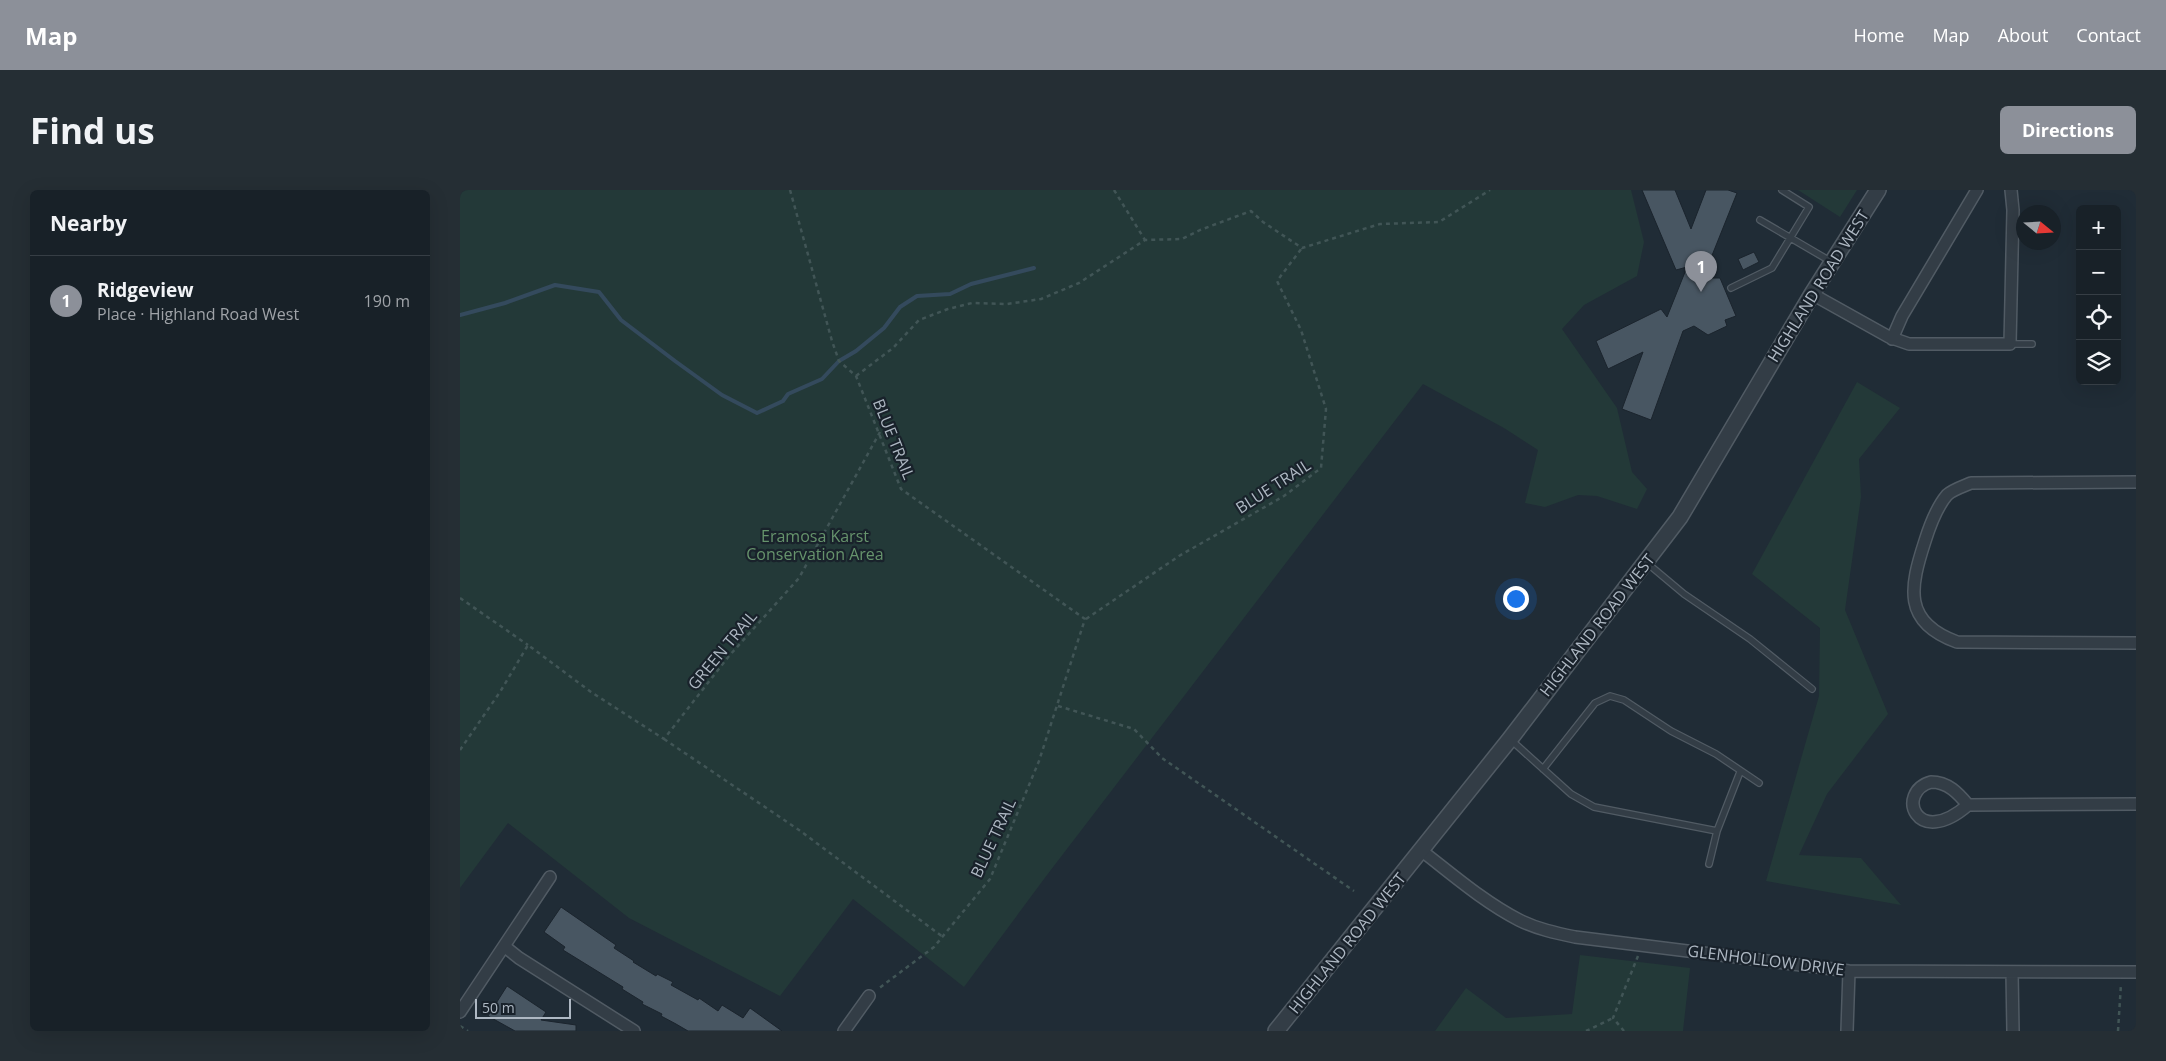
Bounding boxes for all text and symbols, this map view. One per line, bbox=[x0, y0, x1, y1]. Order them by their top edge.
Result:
text: Map bbox=[25, 19, 77, 52]
text: Home bbox=[1854, 23, 1904, 47]
text: Map bbox=[1932, 23, 1970, 47]
text: About bbox=[1998, 23, 2048, 47]
text: Contact bbox=[2076, 23, 2141, 47]
button: Directions bbox=[2000, 106, 2136, 154]
text: Find us bbox=[30, 107, 155, 154]
north arrow bbox=[2016, 205, 2061, 250]
map controls bbox=[2076, 205, 2121, 385]
button: + bbox=[2076, 205, 2121, 250]
street label: HIGHLAND ROAD WEST bbox=[1762, 206, 1874, 366]
text: Nearby bbox=[50, 209, 127, 237]
button: − bbox=[2076, 250, 2121, 295]
pin: 1 bbox=[1685, 251, 1717, 292]
text: Ridgeview bbox=[97, 277, 193, 303]
text: 1 bbox=[61, 290, 71, 312]
text: 190 m bbox=[364, 290, 410, 312]
button: locate bbox=[2076, 295, 2121, 340]
text: Place · Highland Road West bbox=[97, 303, 299, 325]
button: layers bbox=[2076, 340, 2121, 385]
street label: BLUE TRAIL bbox=[868, 395, 920, 483]
street label: BLUE TRAIL bbox=[1231, 454, 1315, 518]
park label: Eramosa Karst Conservation Area bbox=[746, 525, 884, 565]
street label: HIGHLAND ROAD WEST bbox=[1534, 549, 1660, 701]
your location bbox=[1503, 586, 1529, 612]
street label: GREEN TRAIL bbox=[682, 606, 762, 694]
street label: BLUE TRAIL bbox=[965, 795, 1021, 881]
street label: HIGHLAND ROAD WEST bbox=[1283, 868, 1411, 1018]
street label: GLENHOLLOW DRIVE bbox=[1686, 939, 1846, 981]
scale bar bbox=[475, 996, 571, 1019]
text: 50 m bbox=[482, 998, 515, 1017]

